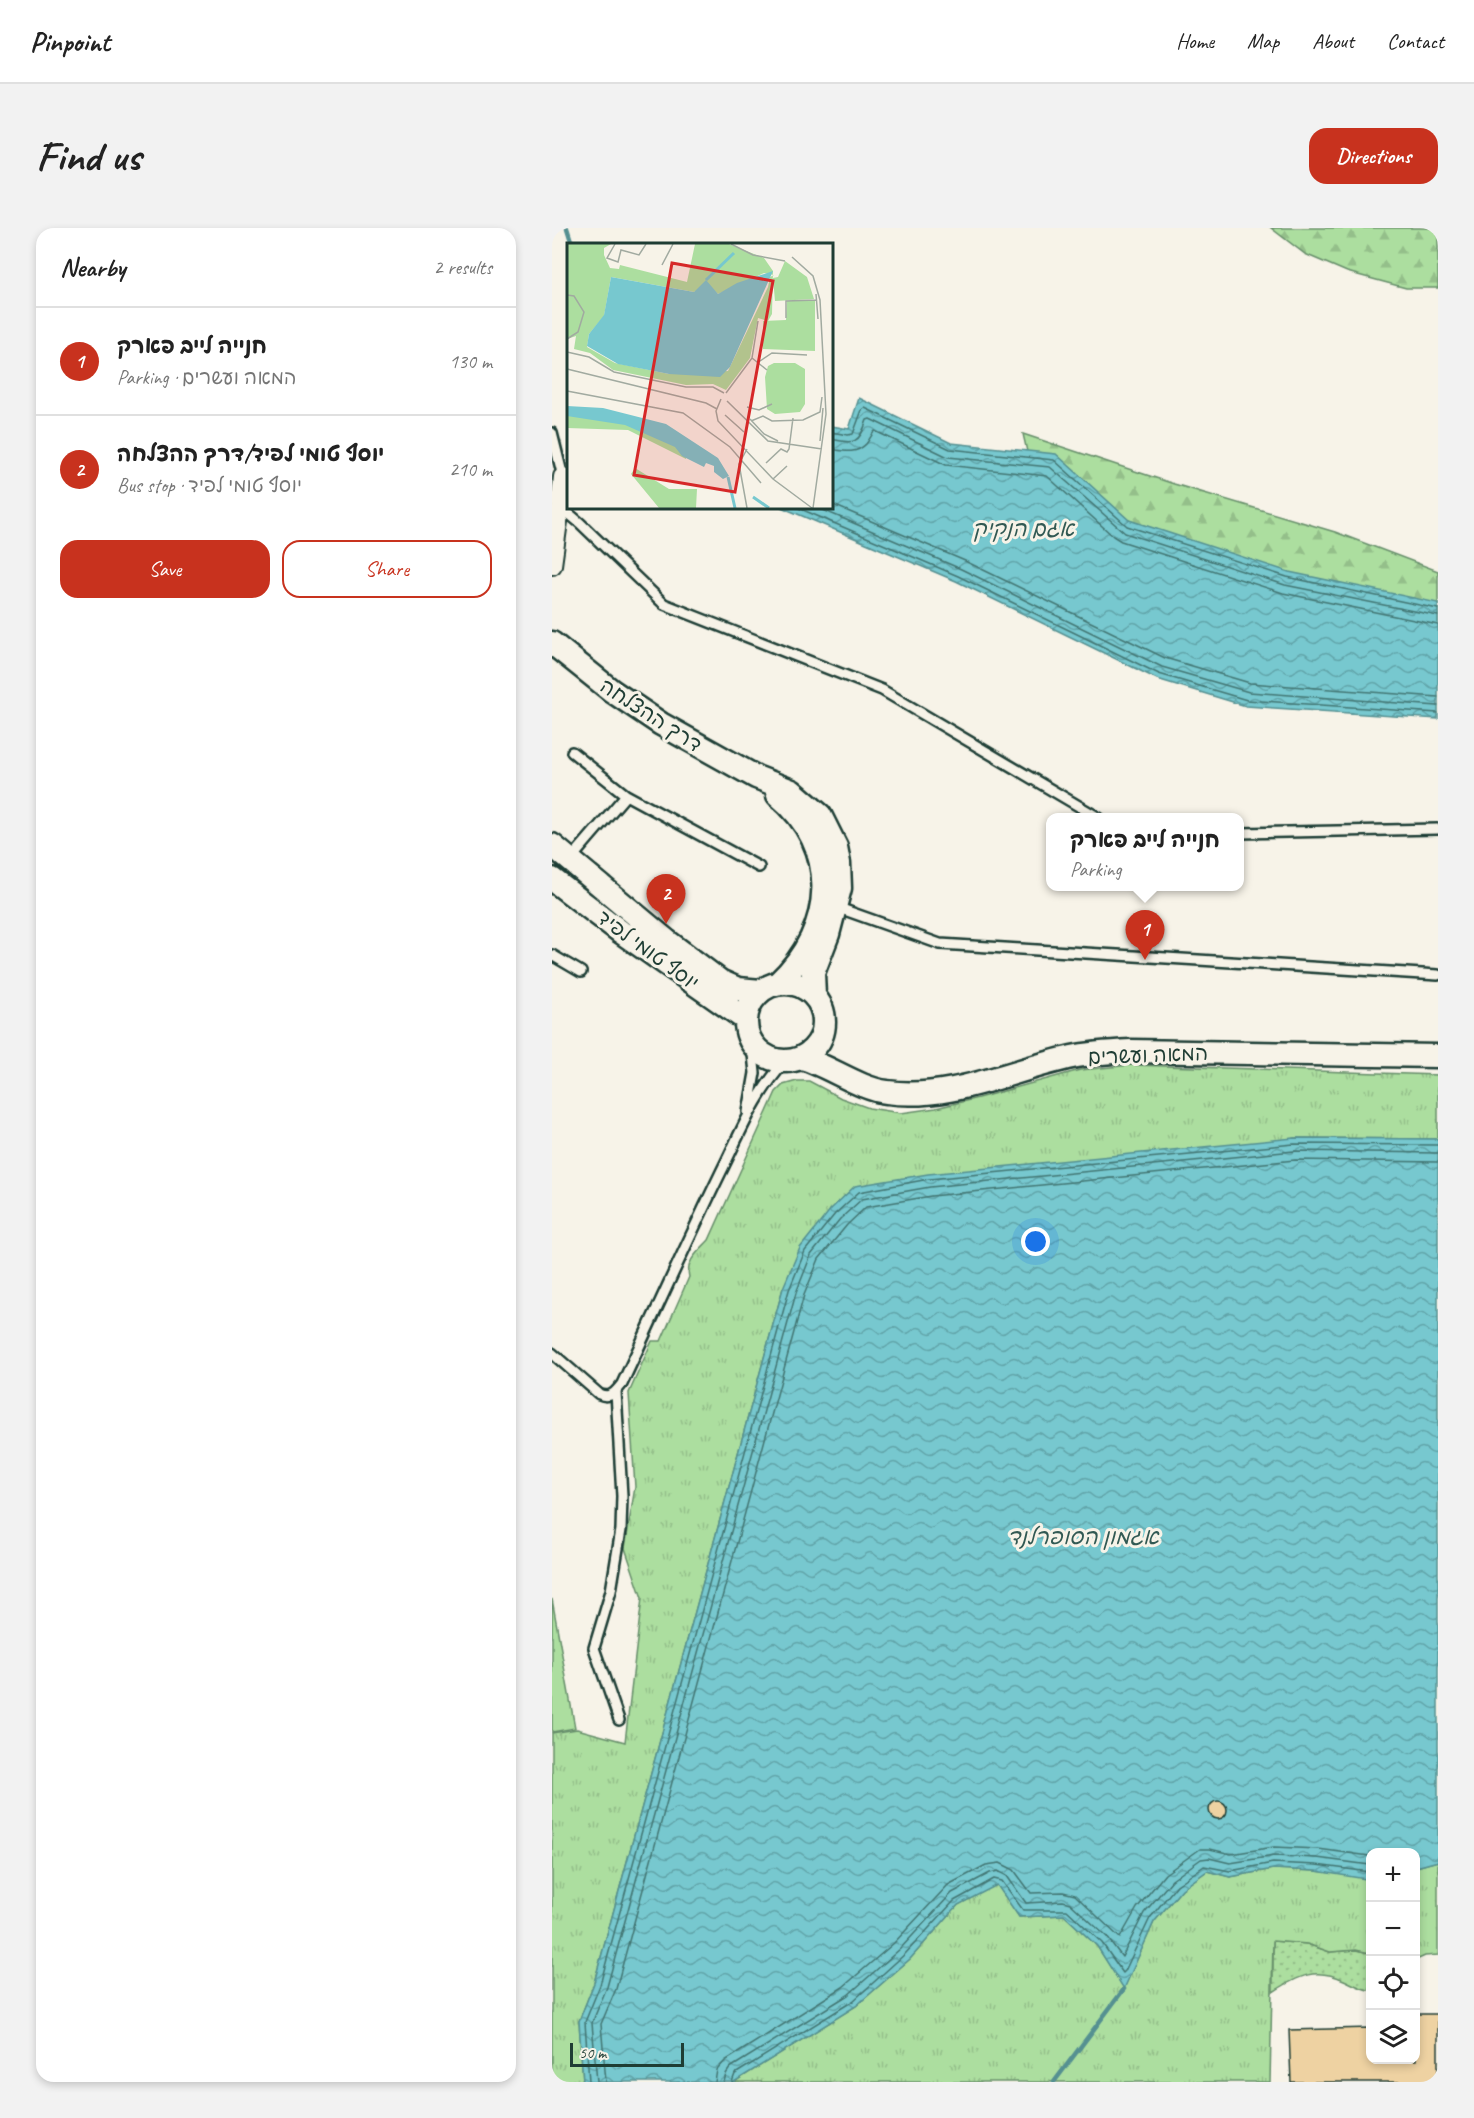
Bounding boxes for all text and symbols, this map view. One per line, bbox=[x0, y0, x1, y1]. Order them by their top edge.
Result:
text: Pinpoint bbox=[30, 24, 110, 59]
text: Home bbox=[1176, 28, 1214, 54]
text: Map bbox=[1247, 28, 1279, 54]
text: About bbox=[1312, 28, 1354, 54]
text: Contact bbox=[1387, 28, 1444, 54]
button: Directions bbox=[1309, 128, 1438, 184]
text: Find us bbox=[36, 130, 141, 183]
inset map bbox=[567, 243, 832, 508]
text: Nearby bbox=[60, 251, 125, 284]
text: 2 results bbox=[433, 255, 492, 280]
text: חנייה לייב פארק bbox=[117, 332, 267, 360]
text: 1 bbox=[75, 349, 84, 374]
text: 130 m bbox=[449, 349, 492, 374]
text: Parking · המאה ועשרים bbox=[117, 365, 297, 390]
text: יוסף טומי לפיד/דרך ההצלחה bbox=[117, 440, 384, 468]
text: 2 bbox=[75, 457, 84, 482]
text: 210 m bbox=[449, 457, 492, 482]
text: Bus stop · יוסף טומי לפיד bbox=[117, 473, 302, 498]
water label: אגם הנקיק bbox=[972, 515, 1076, 543]
button: Save bbox=[60, 540, 270, 598]
button: Share bbox=[282, 540, 492, 598]
street label: דרך ההצלחה bbox=[595, 672, 707, 758]
popup bbox=[1046, 813, 1244, 891]
text: חנייה לייב פארק bbox=[1070, 826, 1220, 854]
text: Parking bbox=[1070, 857, 1122, 882]
pin: 2 bbox=[646, 874, 686, 924]
street label: יוסף טומי לפיד bbox=[592, 904, 704, 996]
pin: 1 bbox=[1126, 910, 1164, 960]
street label: המאה ועשרים bbox=[1087, 1040, 1209, 1070]
your location bbox=[1021, 1227, 1050, 1256]
water label: אגמון הסופרלנד bbox=[1007, 1523, 1160, 1551]
map controls bbox=[1366, 1848, 1420, 2064]
button: + bbox=[1366, 1848, 1420, 1902]
button: − bbox=[1366, 1902, 1420, 1956]
button: locate bbox=[1366, 1956, 1420, 2010]
button: layers bbox=[1366, 2010, 1420, 2064]
scale bar bbox=[570, 2040, 684, 2068]
text: 50 m bbox=[579, 2043, 606, 2063]

